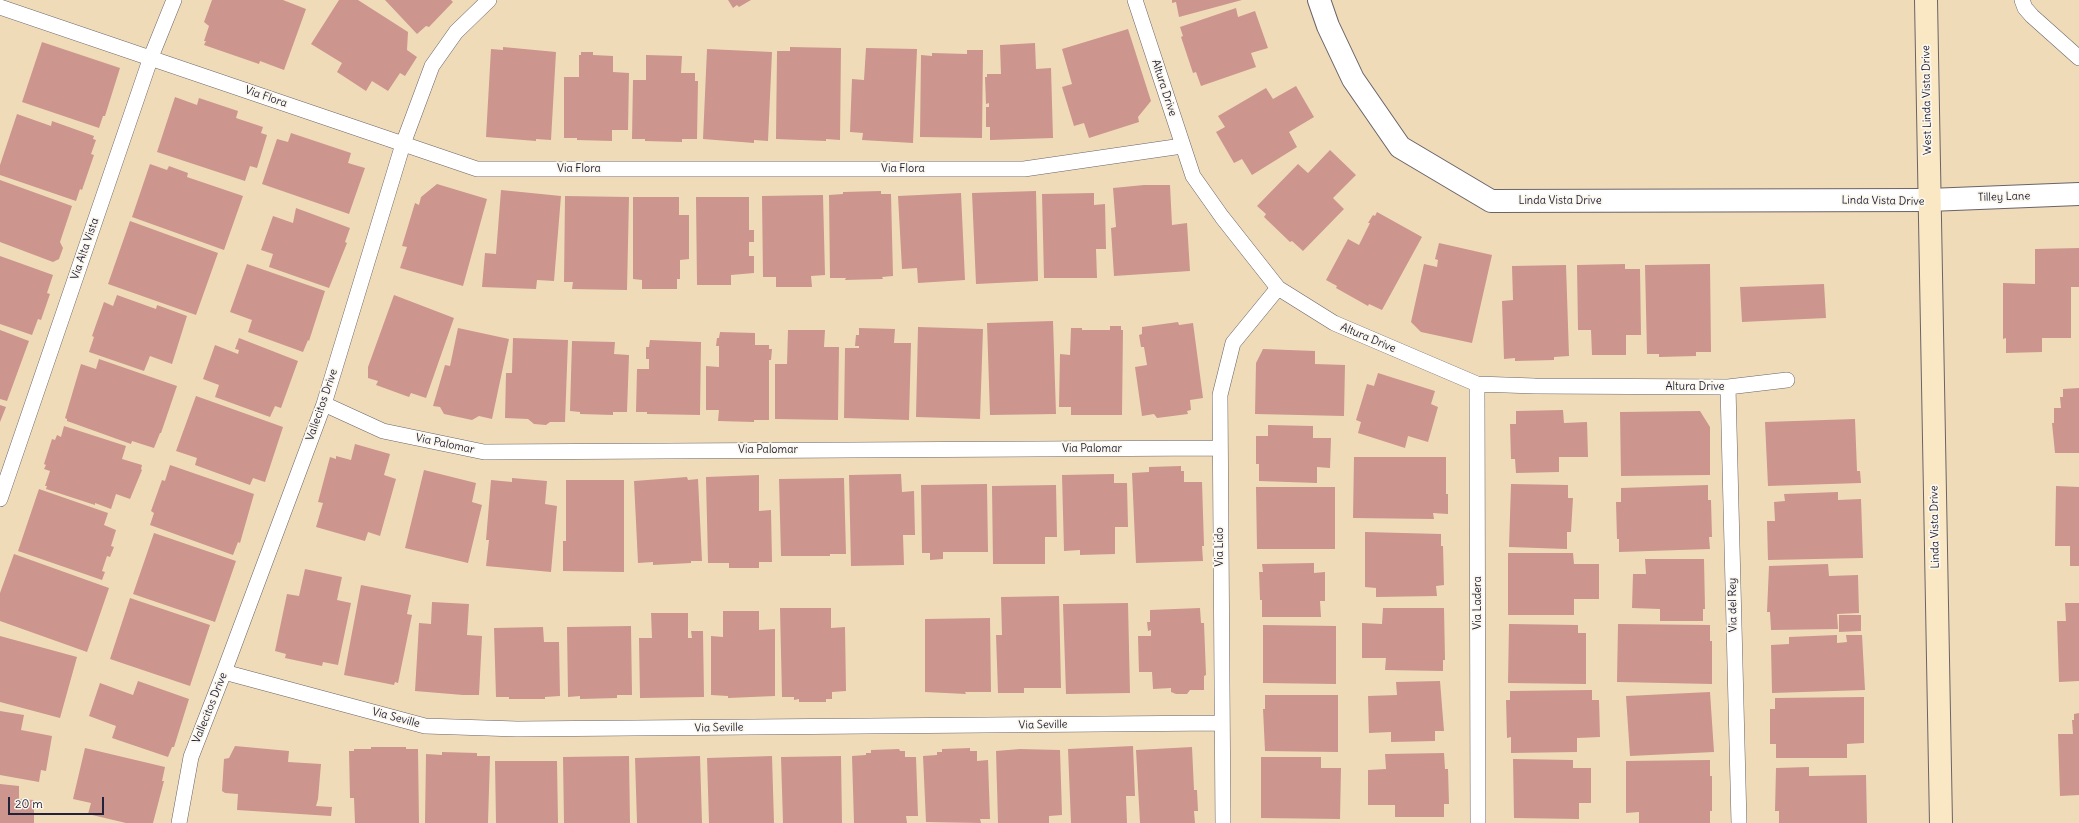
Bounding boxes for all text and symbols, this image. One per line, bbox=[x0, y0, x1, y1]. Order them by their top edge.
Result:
street label: West Linda Vista Drive bbox=[1919, 45, 1935, 155]
street label: Altura Drive bbox=[1149, 58, 1179, 118]
street label: Via Flora bbox=[243, 84, 289, 110]
street label: Via Flora bbox=[557, 162, 601, 176]
street label: Via Flora bbox=[881, 162, 925, 176]
street label: Tilley Lane bbox=[1978, 189, 2030, 205]
street label: Linda Vista Drive bbox=[1518, 194, 1602, 208]
street label: Linda Vista Drive bbox=[1841, 194, 1925, 208]
street label: Via Alta Vista bbox=[68, 216, 102, 282]
street label: Altura Drive bbox=[1338, 320, 1398, 356]
street label: Vallecitos Drive bbox=[304, 367, 340, 443]
street label: Altura Drive bbox=[1666, 380, 1724, 394]
street label: Via Palomar bbox=[414, 431, 476, 457]
street label: Via Palomar bbox=[1062, 442, 1122, 456]
street label: Via Palomar bbox=[738, 443, 798, 457]
street label: Linda Vista Drive bbox=[1928, 485, 1942, 569]
street label: Via Lido bbox=[1213, 527, 1227, 567]
street label: Via Ladera bbox=[1471, 576, 1485, 630]
street label: Via del Rey bbox=[1726, 578, 1740, 632]
street label: Vallecitos Drive bbox=[190, 671, 230, 745]
street label: Via Seville bbox=[371, 705, 421, 731]
street label: Via Seville bbox=[1018, 718, 1068, 732]
street label: Via Seville bbox=[694, 721, 744, 735]
scale bar bbox=[10, 789, 106, 815]
text: 20 m bbox=[15, 796, 43, 811]

